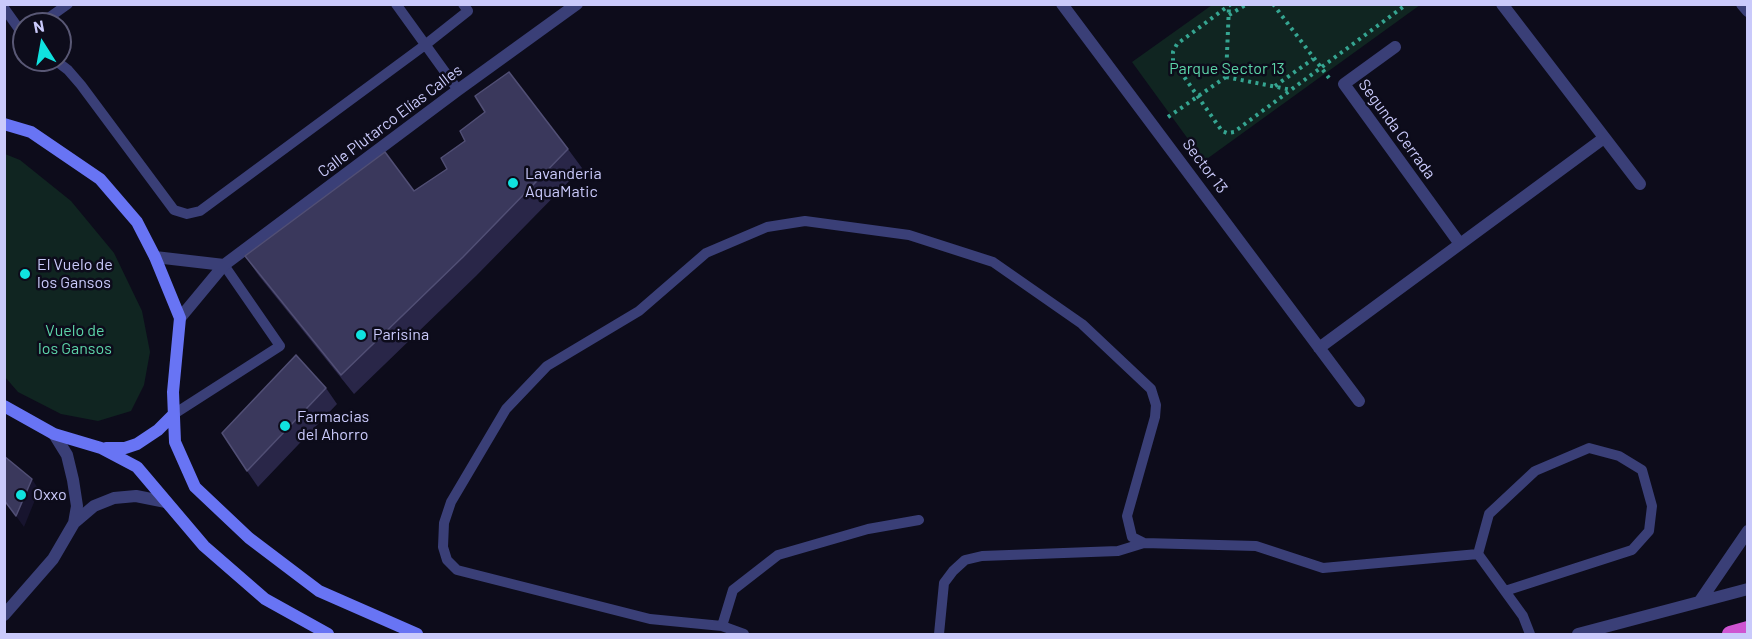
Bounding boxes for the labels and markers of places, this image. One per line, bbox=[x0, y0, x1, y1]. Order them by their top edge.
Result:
place label: Lavanderia AquaMatic bbox=[525, 164, 602, 202]
marker: Lavanderia AquaMatic bbox=[506, 176, 520, 190]
place label: El Vuelo de los Gansos bbox=[37, 255, 113, 293]
marker: El Vuelo de los Gansos bbox=[18, 267, 32, 281]
place label: Parisina bbox=[373, 325, 429, 345]
marker: Parisina bbox=[354, 328, 368, 342]
place label: Farmacias del Ahorro bbox=[297, 407, 369, 445]
marker: Farmacias del Ahorro bbox=[278, 419, 292, 433]
place label: Oxxo bbox=[33, 485, 67, 505]
marker: Oxxo bbox=[14, 488, 28, 502]

